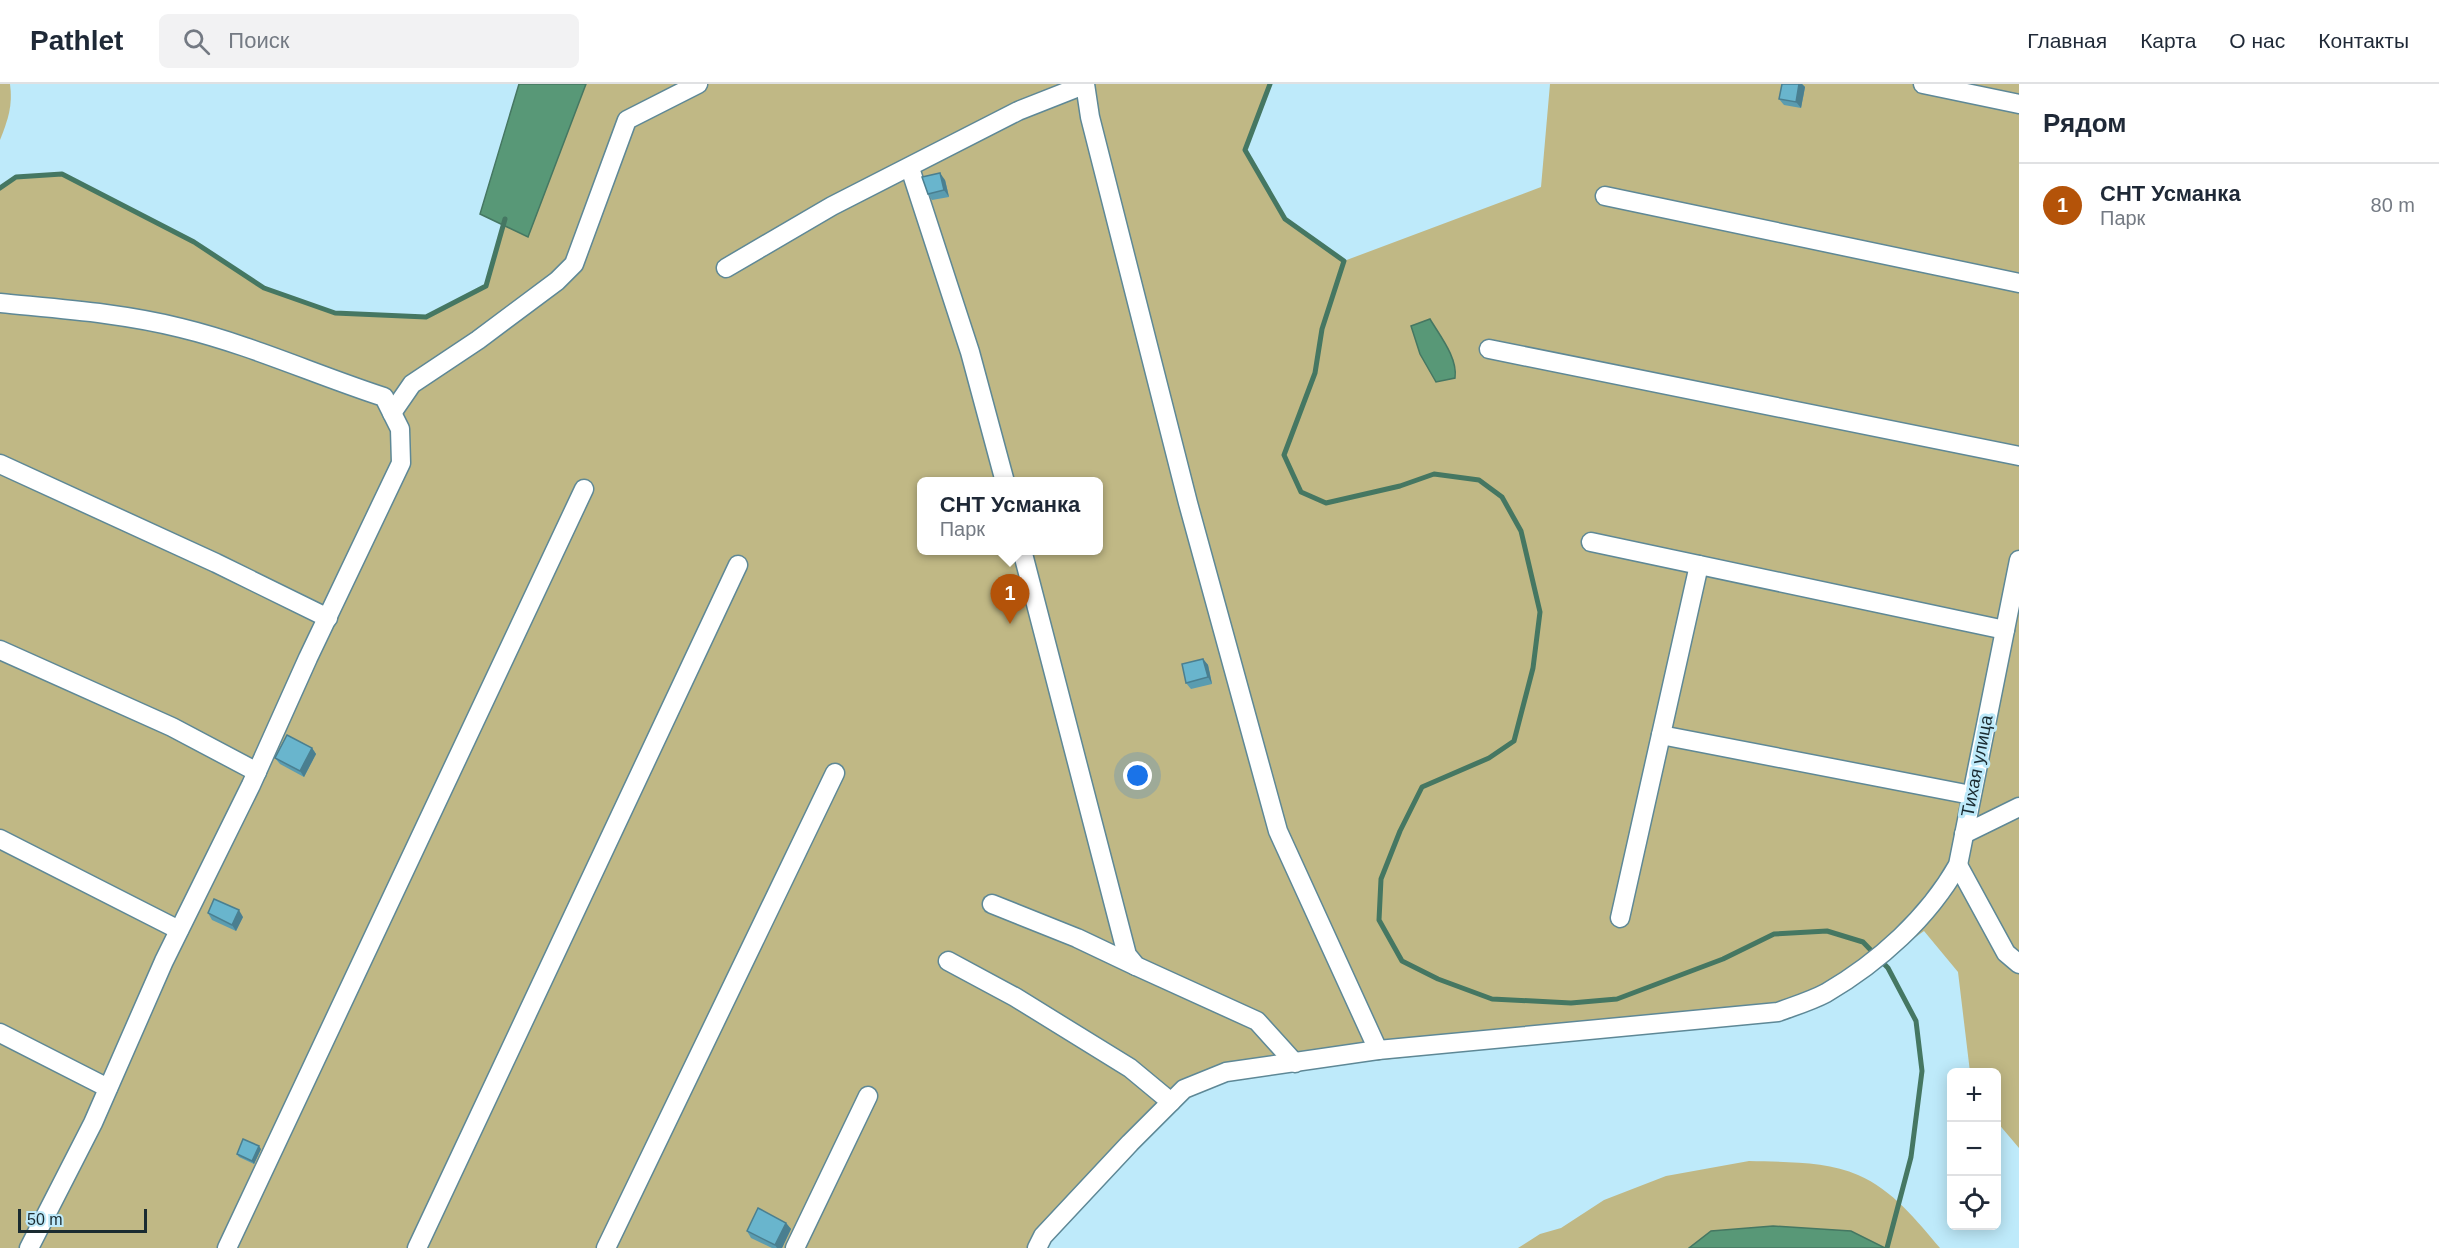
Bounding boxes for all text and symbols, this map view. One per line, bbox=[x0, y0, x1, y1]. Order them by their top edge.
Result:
search box bbox=[159, 14, 579, 68]
text: Pathlet bbox=[30, 25, 123, 56]
icon: search bbox=[180, 25, 213, 58]
text: Поиск bbox=[228, 28, 289, 53]
text: Главная bbox=[2027, 29, 2107, 52]
text: Карта bbox=[2140, 29, 2196, 52]
text: О нас bbox=[2229, 29, 2285, 52]
text: Контакты bbox=[2318, 29, 2409, 52]
text: Рядом bbox=[2043, 108, 2126, 138]
text: СНТ Усманка bbox=[2100, 181, 2241, 206]
text: 1 bbox=[2057, 194, 2068, 216]
text: 80 m bbox=[2371, 194, 2415, 216]
text: Парк bbox=[2100, 207, 2145, 229]
popup bbox=[917, 477, 1103, 555]
text: СНТ Усманка bbox=[940, 492, 1080, 517]
text: Парк bbox=[940, 518, 985, 540]
pin: 1 bbox=[990, 574, 1030, 624]
street label: Тихая улица bbox=[1957, 712, 1997, 819]
your location bbox=[1123, 761, 1152, 790]
map controls bbox=[1947, 1068, 2001, 1230]
button: + bbox=[1947, 1068, 2001, 1122]
button: − bbox=[1947, 1122, 2001, 1176]
button: locate bbox=[1947, 1176, 2001, 1230]
scale bar bbox=[18, 1206, 147, 1234]
text: 50 m bbox=[27, 1211, 63, 1228]

